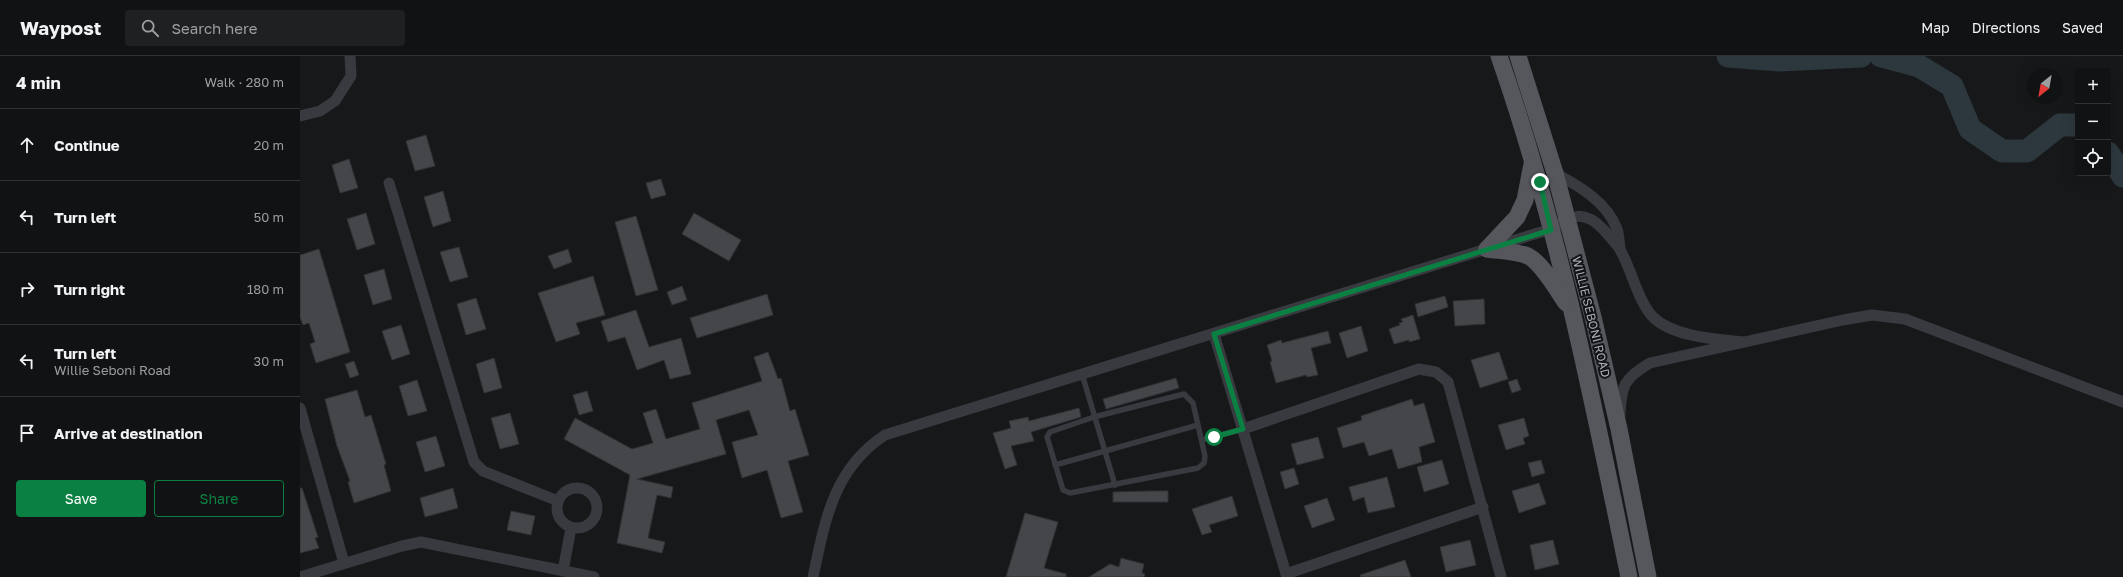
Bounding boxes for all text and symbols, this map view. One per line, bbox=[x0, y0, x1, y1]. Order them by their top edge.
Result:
search box bbox=[125, 10, 405, 46]
text: Waypost bbox=[20, 16, 101, 39]
icon: search bbox=[139, 17, 161, 39]
text: Search here bbox=[171, 19, 257, 37]
text: Map bbox=[1921, 19, 1950, 36]
text: Directions bbox=[1972, 19, 2040, 36]
text: Saved bbox=[2062, 19, 2103, 36]
north arrow bbox=[2027, 68, 2063, 104]
map controls bbox=[2075, 68, 2111, 176]
button: + bbox=[2075, 68, 2111, 104]
text: 4 min bbox=[16, 72, 61, 93]
text: Walk · 280 m bbox=[205, 74, 284, 90]
button: − bbox=[2075, 104, 2111, 140]
icon: ahead bbox=[16, 134, 38, 156]
text: Continue bbox=[54, 136, 120, 154]
text: 20 m bbox=[254, 137, 284, 153]
button: locate bbox=[2075, 140, 2111, 176]
route end bbox=[1531, 173, 1549, 191]
icon: left bbox=[16, 206, 38, 228]
text: Turn left bbox=[54, 208, 116, 226]
text: 50 m bbox=[254, 209, 284, 225]
street label: WILLIE SEBONI ROAD bbox=[1569, 255, 1614, 379]
icon: right bbox=[16, 278, 38, 300]
text: Turn right bbox=[54, 280, 125, 298]
text: 180 m bbox=[247, 281, 284, 297]
text: Turn left bbox=[54, 344, 116, 362]
icon: left bbox=[16, 350, 38, 372]
text: 30 m bbox=[254, 353, 284, 369]
text: Willie Seboni Road bbox=[54, 362, 171, 378]
icon: arrive bbox=[16, 422, 38, 444]
text: Arrive at destination bbox=[54, 424, 203, 442]
route start bbox=[1205, 428, 1223, 446]
button: Save bbox=[16, 480, 146, 517]
button: Share bbox=[154, 480, 284, 517]

